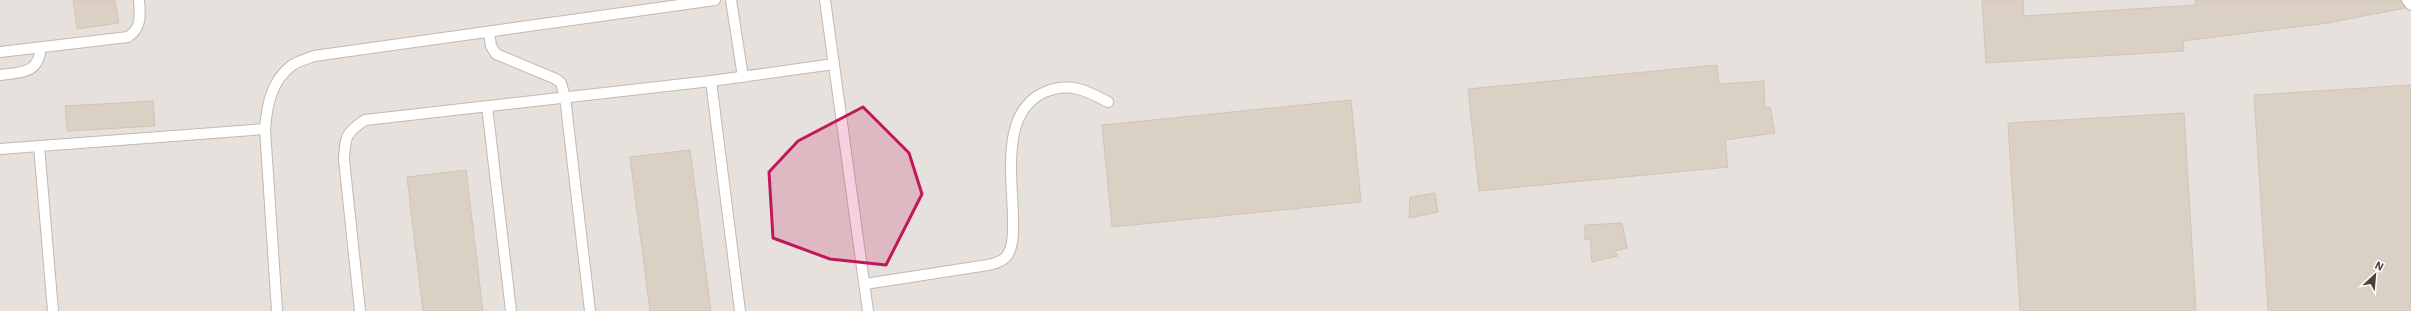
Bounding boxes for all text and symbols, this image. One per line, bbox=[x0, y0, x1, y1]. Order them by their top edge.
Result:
north arrow bbox=[2355, 255, 2395, 295]
text: N bbox=[2373, 258, 2386, 274]

